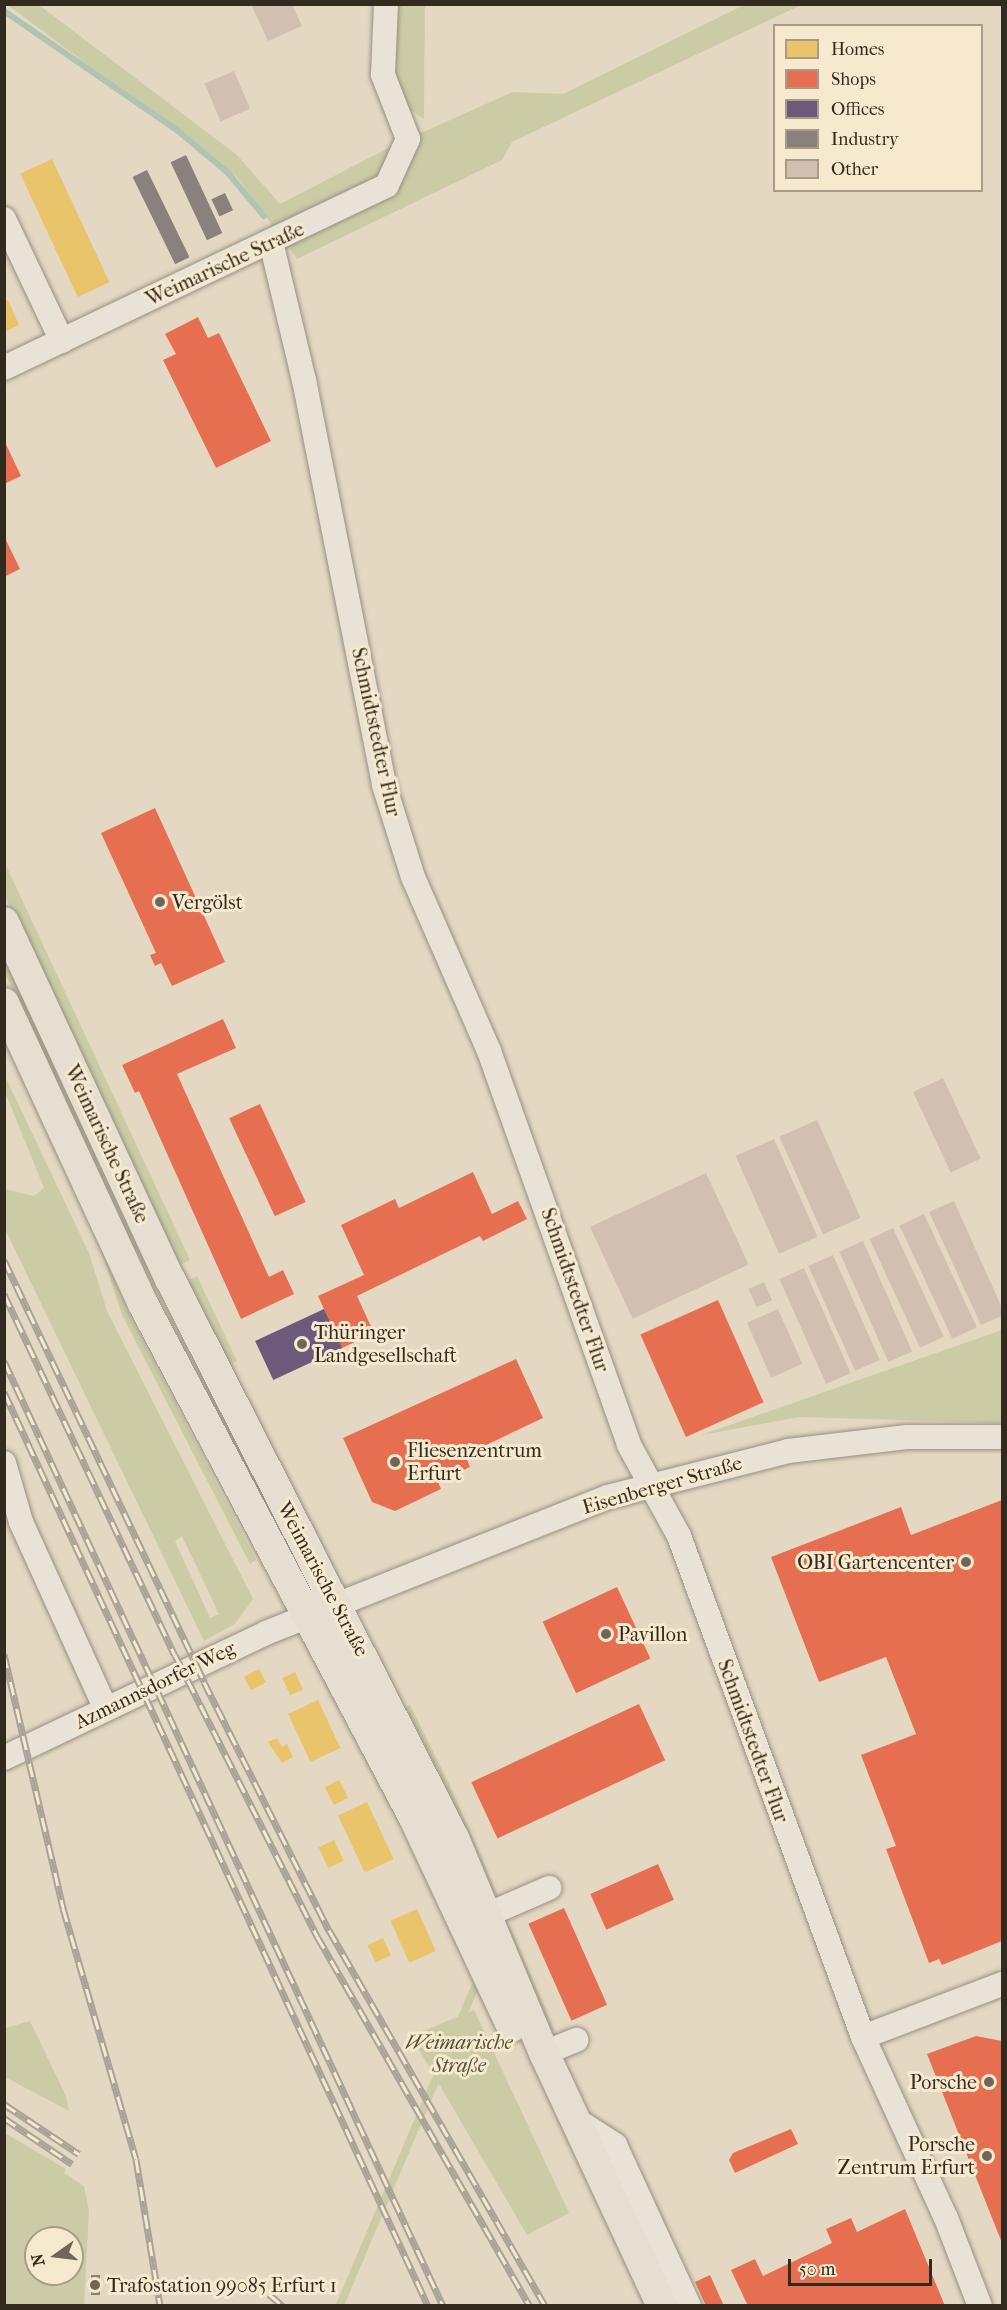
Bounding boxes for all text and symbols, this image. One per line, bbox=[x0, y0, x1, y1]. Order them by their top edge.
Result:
legend bbox=[773, 24, 983, 192]
text: Homes bbox=[831, 39, 885, 60]
text: Shops bbox=[831, 69, 876, 90]
text: Offices bbox=[831, 99, 884, 120]
text: Industry bbox=[831, 129, 899, 150]
text: Other bbox=[831, 159, 878, 180]
street label: Weimarische Straße bbox=[142, 217, 308, 311]
street label: Schmidtstedter Flur bbox=[346, 645, 406, 819]
place label: Vergölst bbox=[172, 890, 243, 914]
marker: Vergölst bbox=[153, 895, 167, 909]
street label: Weimarische Straße bbox=[60, 1061, 154, 1227]
street label: Schmidtstedter Flur bbox=[536, 1205, 614, 1375]
place label: Thüringer Landgesellschaft bbox=[314, 1320, 457, 1367]
marker: Thüringer Landgesellschaft bbox=[295, 1337, 309, 1351]
place label: Fliesenzentrum Erfurt bbox=[407, 1438, 542, 1485]
street label: Eisenberger Straße bbox=[579, 1451, 745, 1519]
marker: Fliesenzentrum Erfurt bbox=[388, 1455, 402, 1469]
street label: Weimarische Straße bbox=[272, 1497, 374, 1661]
place label: OBI Gartencenter bbox=[797, 1550, 954, 1574]
marker: OBI Gartencenter bbox=[959, 1555, 973, 1569]
place label: Pavillon bbox=[618, 1622, 687, 1646]
marker: Pavillon bbox=[599, 1627, 613, 1641]
street label: Azmannsdorfer Weg bbox=[71, 1636, 239, 1734]
street label: Schmidtstedter Flur bbox=[712, 1656, 794, 1826]
park label: Weimarische Straße bbox=[405, 2031, 513, 2078]
place label: Porsche bbox=[910, 2070, 977, 2094]
marker: Porsche bbox=[982, 2075, 996, 2089]
place label: Porsche Zentrum Erfurt bbox=[838, 2132, 975, 2179]
marker: Porsche Zentrum Erfurt bbox=[980, 2149, 994, 2163]
north arrow bbox=[24, 2226, 84, 2286]
scale bar bbox=[791, 2247, 935, 2285]
text: N bbox=[27, 2252, 49, 2268]
text: 50 m bbox=[799, 2259, 835, 2280]
place label: Trafostation 99085 Erfurt 1 bbox=[107, 2273, 337, 2297]
marker: Trafostation 99085 Erfurt 1 bbox=[88, 2278, 102, 2292]

